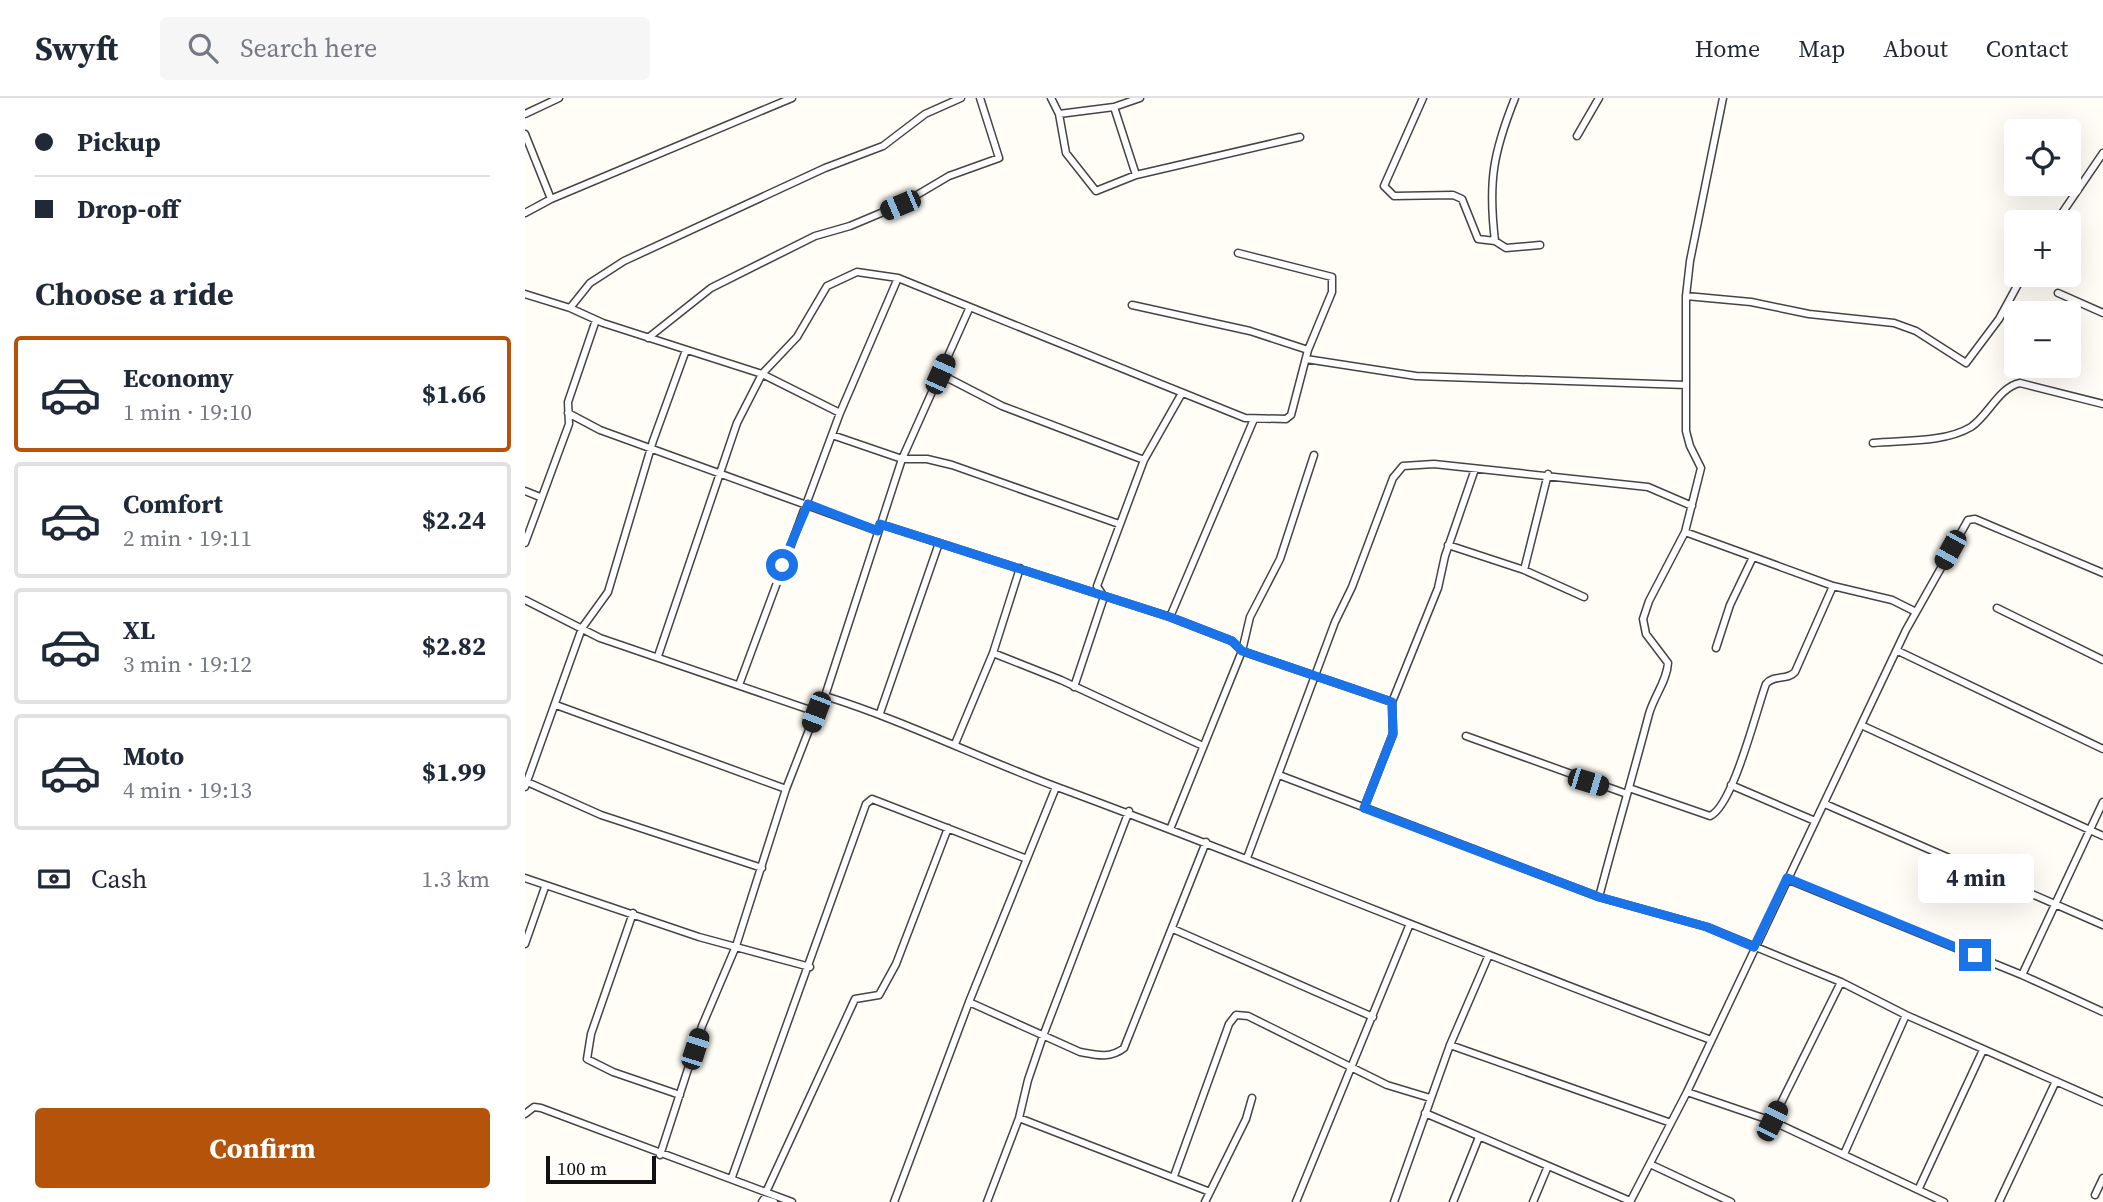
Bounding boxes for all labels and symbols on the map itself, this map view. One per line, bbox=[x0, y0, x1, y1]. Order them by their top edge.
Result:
car bbox=[877, 187, 924, 223]
car bbox=[922, 351, 959, 397]
car bbox=[1931, 527, 1970, 573]
route start bbox=[766, 549, 798, 581]
car bbox=[799, 689, 834, 735]
car bbox=[1565, 766, 1612, 798]
callout: 4 min bbox=[1917, 854, 2033, 902]
route end bbox=[1959, 939, 1991, 971]
car bbox=[679, 1026, 712, 1072]
car bbox=[1754, 1098, 1791, 1144]
scale bar bbox=[546, 1153, 656, 1185]

